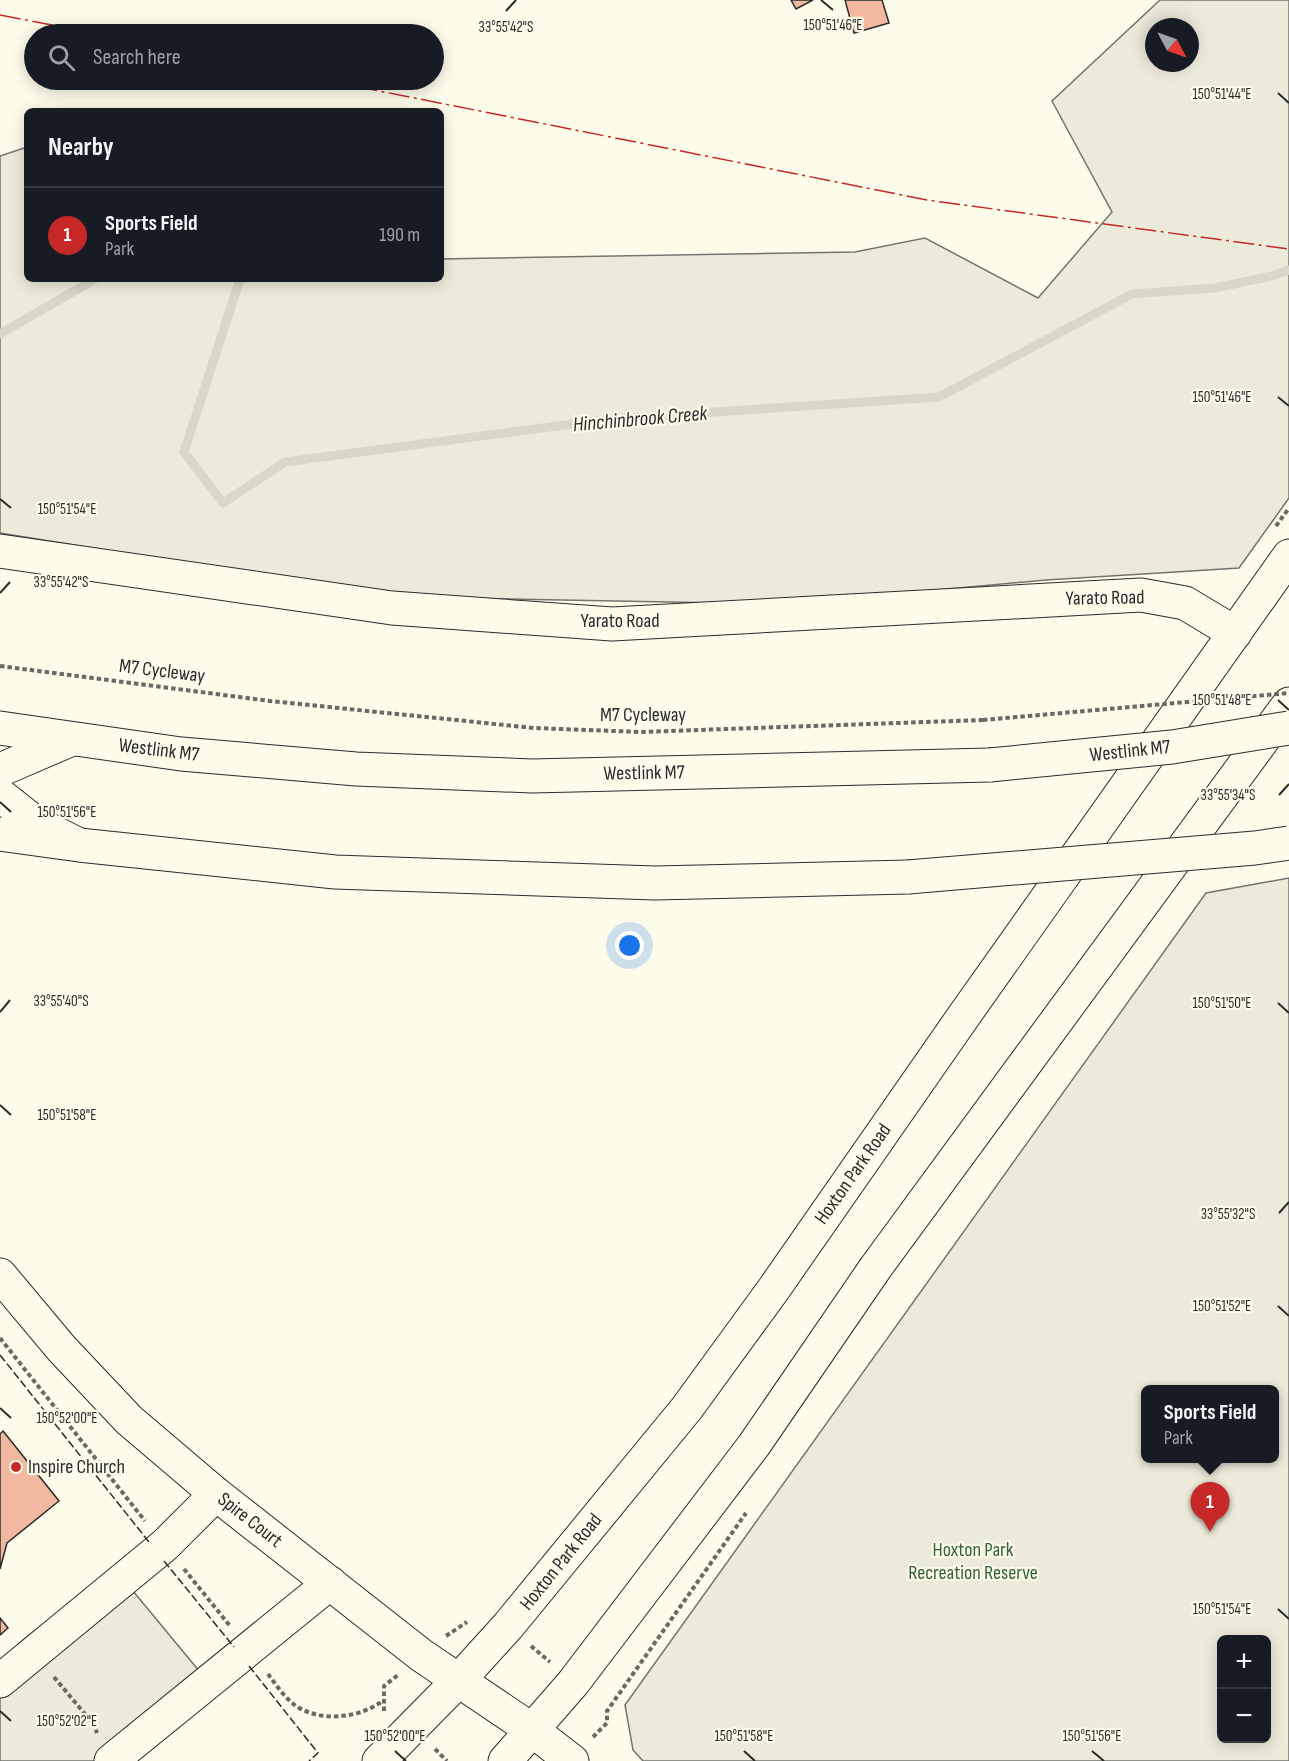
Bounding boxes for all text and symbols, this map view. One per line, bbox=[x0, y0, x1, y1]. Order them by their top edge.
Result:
text: 150°51'46"E bbox=[803, 16, 863, 35]
text: 33°55'42"S bbox=[479, 18, 533, 37]
north arrow bbox=[1145, 18, 1199, 72]
search box bbox=[24, 24, 444, 90]
icon: search bbox=[45, 41, 78, 74]
text: Search here bbox=[93, 44, 180, 71]
text: 150°51'44"E bbox=[1193, 85, 1251, 104]
text: Nearby bbox=[48, 132, 114, 163]
text: Sports Field bbox=[105, 210, 198, 237]
text: 1 bbox=[64, 223, 71, 247]
text: 190 m bbox=[379, 223, 420, 247]
text: Park bbox=[105, 237, 134, 261]
text: 150°51'46"E bbox=[1192, 388, 1252, 407]
water label: Hinchinbrook Creek bbox=[572, 401, 709, 437]
text: 150°51'54"E bbox=[38, 500, 96, 519]
text: 33°55'42"S bbox=[34, 573, 88, 592]
street label: Yarato Road bbox=[1065, 585, 1145, 611]
street label: Yarato Road bbox=[580, 609, 660, 633]
street label: M7 Cycleway bbox=[118, 654, 207, 688]
text: 150°51'48"E bbox=[1192, 691, 1252, 710]
street label: M7 Cycleway bbox=[600, 703, 686, 727]
street label: Westlink M7 bbox=[117, 733, 201, 767]
street label: Westlink M7 bbox=[1088, 735, 1172, 767]
street label: Westlink M7 bbox=[603, 760, 685, 786]
text: 33°55'34"S bbox=[1201, 786, 1255, 805]
text: 150°51'56"E bbox=[38, 803, 96, 822]
your location bbox=[615, 931, 644, 960]
text: 33°55'40"S bbox=[33, 992, 89, 1011]
text: 150°51'50"E bbox=[1193, 994, 1252, 1013]
text: 150°51'58"E bbox=[38, 1106, 96, 1125]
street label: Hoxton Park Road bbox=[809, 1119, 897, 1229]
text: 33°55'32"S bbox=[1201, 1205, 1255, 1224]
text: 150°51'52"E bbox=[1193, 1297, 1251, 1316]
popup bbox=[1141, 1385, 1279, 1463]
text: Sports Field bbox=[1164, 1399, 1256, 1426]
text: 150°52'00"E bbox=[37, 1409, 97, 1428]
text: Park bbox=[1164, 1426, 1193, 1450]
place label: Inspire Church bbox=[28, 1455, 125, 1479]
marker: Inspire Church bbox=[9, 1460, 23, 1474]
pin: 1 bbox=[1190, 1482, 1230, 1532]
street label: Spire Court bbox=[213, 1487, 287, 1553]
street label: Hoxton Park Road bbox=[515, 1509, 607, 1615]
park label: Hoxton Park Recreation Reserve bbox=[908, 1538, 1038, 1585]
text: 150°51'54"E bbox=[1193, 1600, 1251, 1619]
map controls bbox=[1217, 1635, 1271, 1743]
button: + bbox=[1217, 1635, 1271, 1689]
button: − bbox=[1217, 1689, 1271, 1743]
text: 150°52'02"E bbox=[37, 1712, 97, 1731]
text: 150°52'00"E bbox=[365, 1727, 425, 1746]
text: 150°51'58"E bbox=[715, 1727, 773, 1746]
text: 150°51'56"E bbox=[1063, 1727, 1121, 1746]

